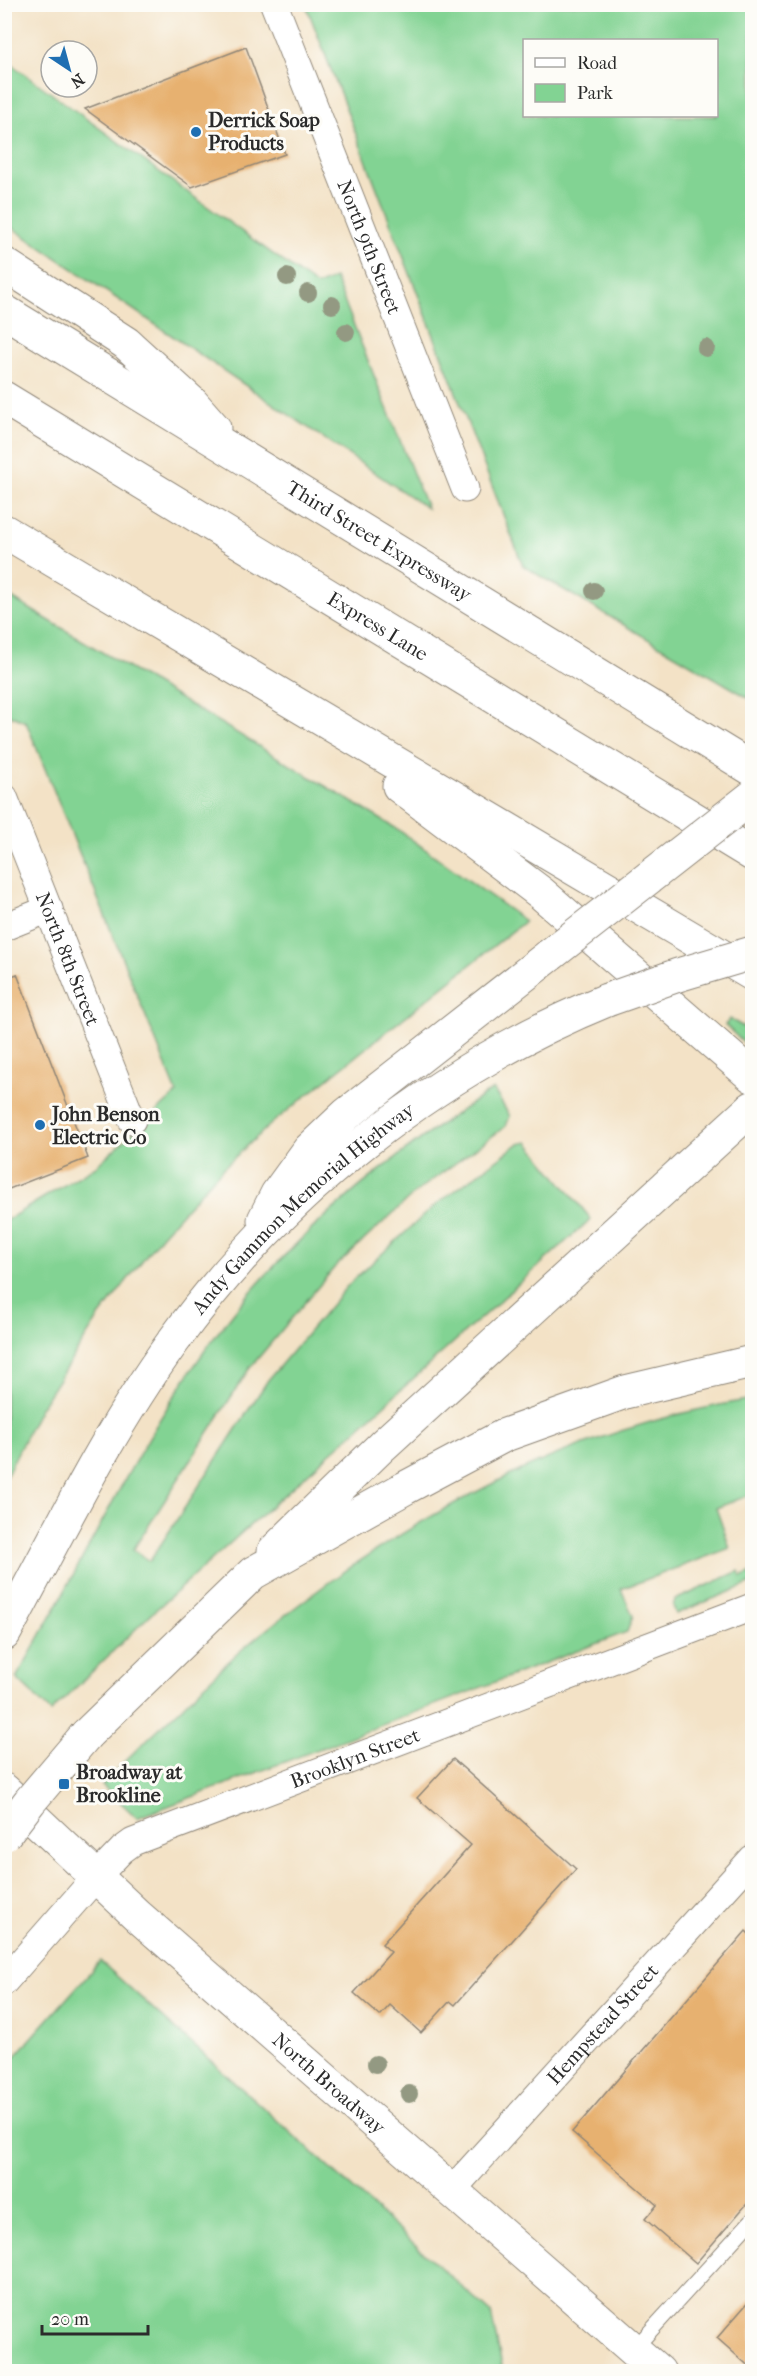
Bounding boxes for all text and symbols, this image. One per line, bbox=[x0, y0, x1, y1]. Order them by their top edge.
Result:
north arrow bbox=[39, 39, 99, 99]
legend bbox=[523, 39, 718, 117]
text: Road bbox=[577, 53, 617, 74]
text: N bbox=[66, 69, 88, 92]
text: Park bbox=[577, 83, 614, 104]
place label: Derrick Soap Products bbox=[208, 109, 320, 155]
marker: Derrick Soap Products bbox=[189, 125, 203, 139]
street label: North 9th Street bbox=[332, 177, 406, 317]
street label: Third Street Expressway bbox=[282, 476, 477, 607]
street label: Express Lane bbox=[323, 587, 432, 666]
street label: North 8th Street bbox=[31, 889, 104, 1029]
street label: Andy Gammon Memorial Highway bbox=[187, 1097, 420, 1320]
place label: John Benson Electric Co bbox=[50, 1103, 160, 1149]
marker: John Benson Electric Co bbox=[33, 1118, 47, 1132]
street label: Brooklyn Street bbox=[287, 1723, 423, 1793]
place label: Broadway at Brookline bbox=[76, 1761, 183, 1807]
marker: Broadway at Brookline bbox=[57, 1777, 71, 1791]
street label: Hempstead Street bbox=[542, 1959, 663, 2089]
street label: North Broadway bbox=[268, 2028, 391, 2140]
scale bar bbox=[42, 2298, 148, 2336]
text: 20 m bbox=[51, 2309, 89, 2330]

